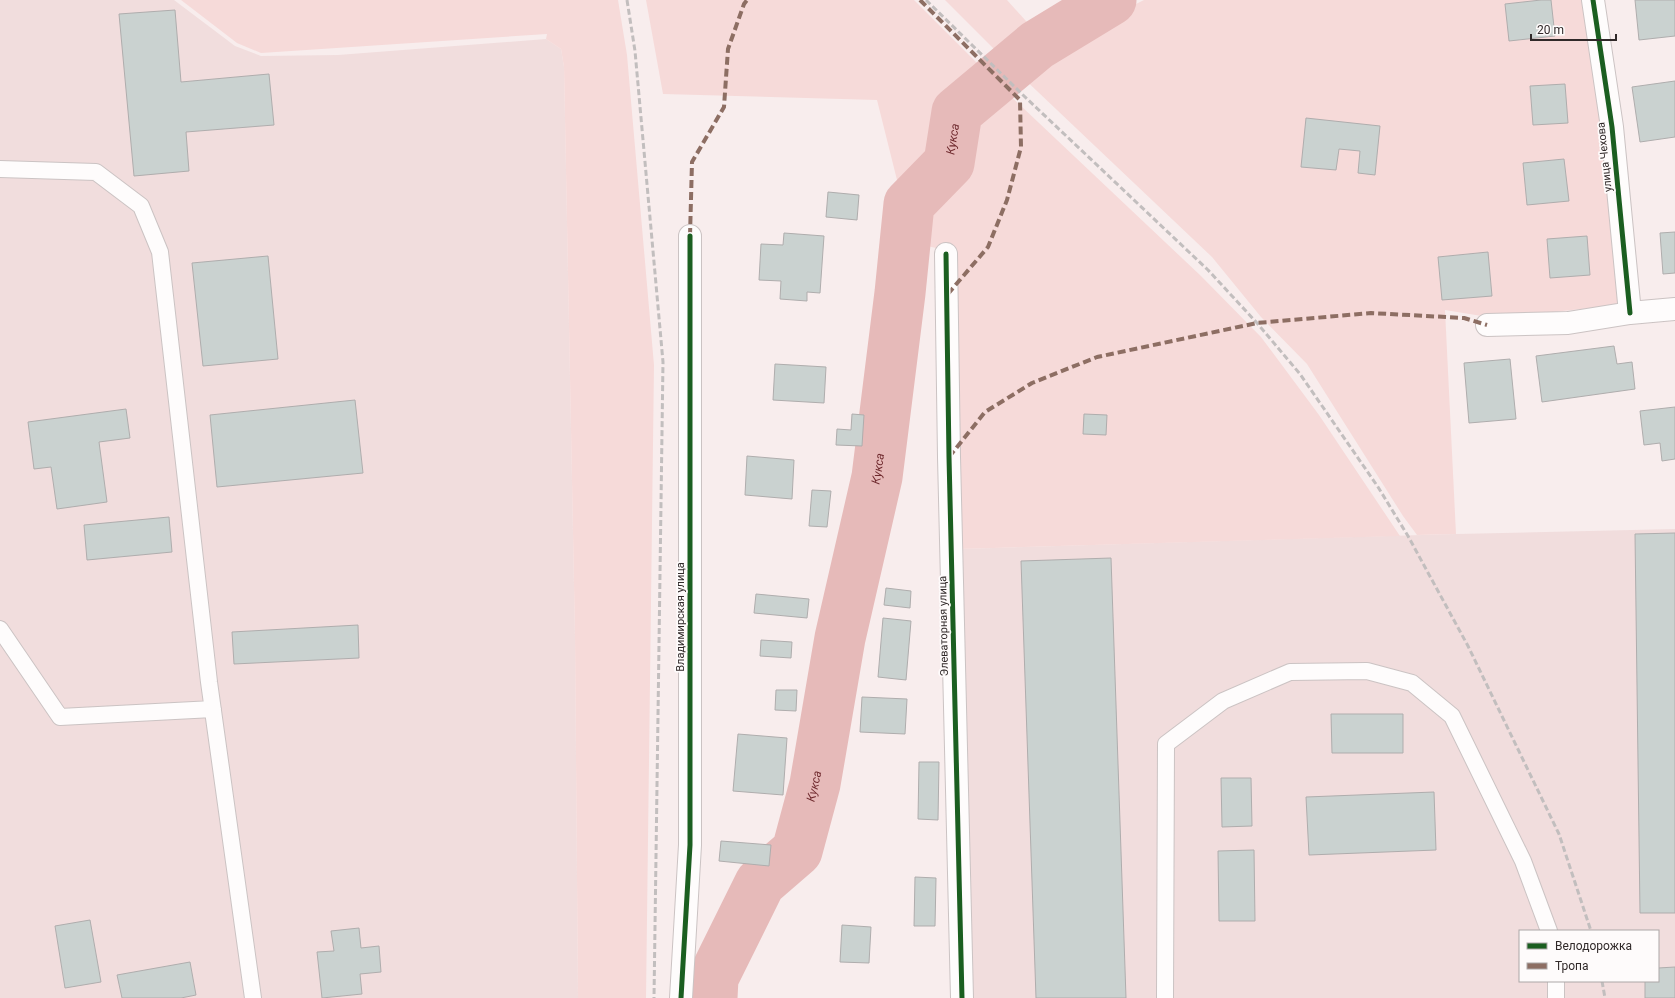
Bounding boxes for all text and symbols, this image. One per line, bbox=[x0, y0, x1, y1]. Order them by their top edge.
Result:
scale bar bbox=[1531, 16, 1616, 42]
text: 20 m bbox=[1537, 23, 1564, 37]
street label: улица Чехова bbox=[1594, 121, 1615, 193]
water label: Кукса bbox=[943, 122, 962, 156]
water label: Кукса bbox=[869, 452, 887, 486]
street label: Владимирская улица bbox=[674, 562, 687, 672]
street label: Элеваторная улица bbox=[936, 576, 951, 676]
water label: Кукса bbox=[804, 770, 824, 803]
legend bbox=[1519, 930, 1659, 982]
text: Велодорожка bbox=[1555, 939, 1632, 953]
text: Тропа bbox=[1555, 959, 1589, 973]

